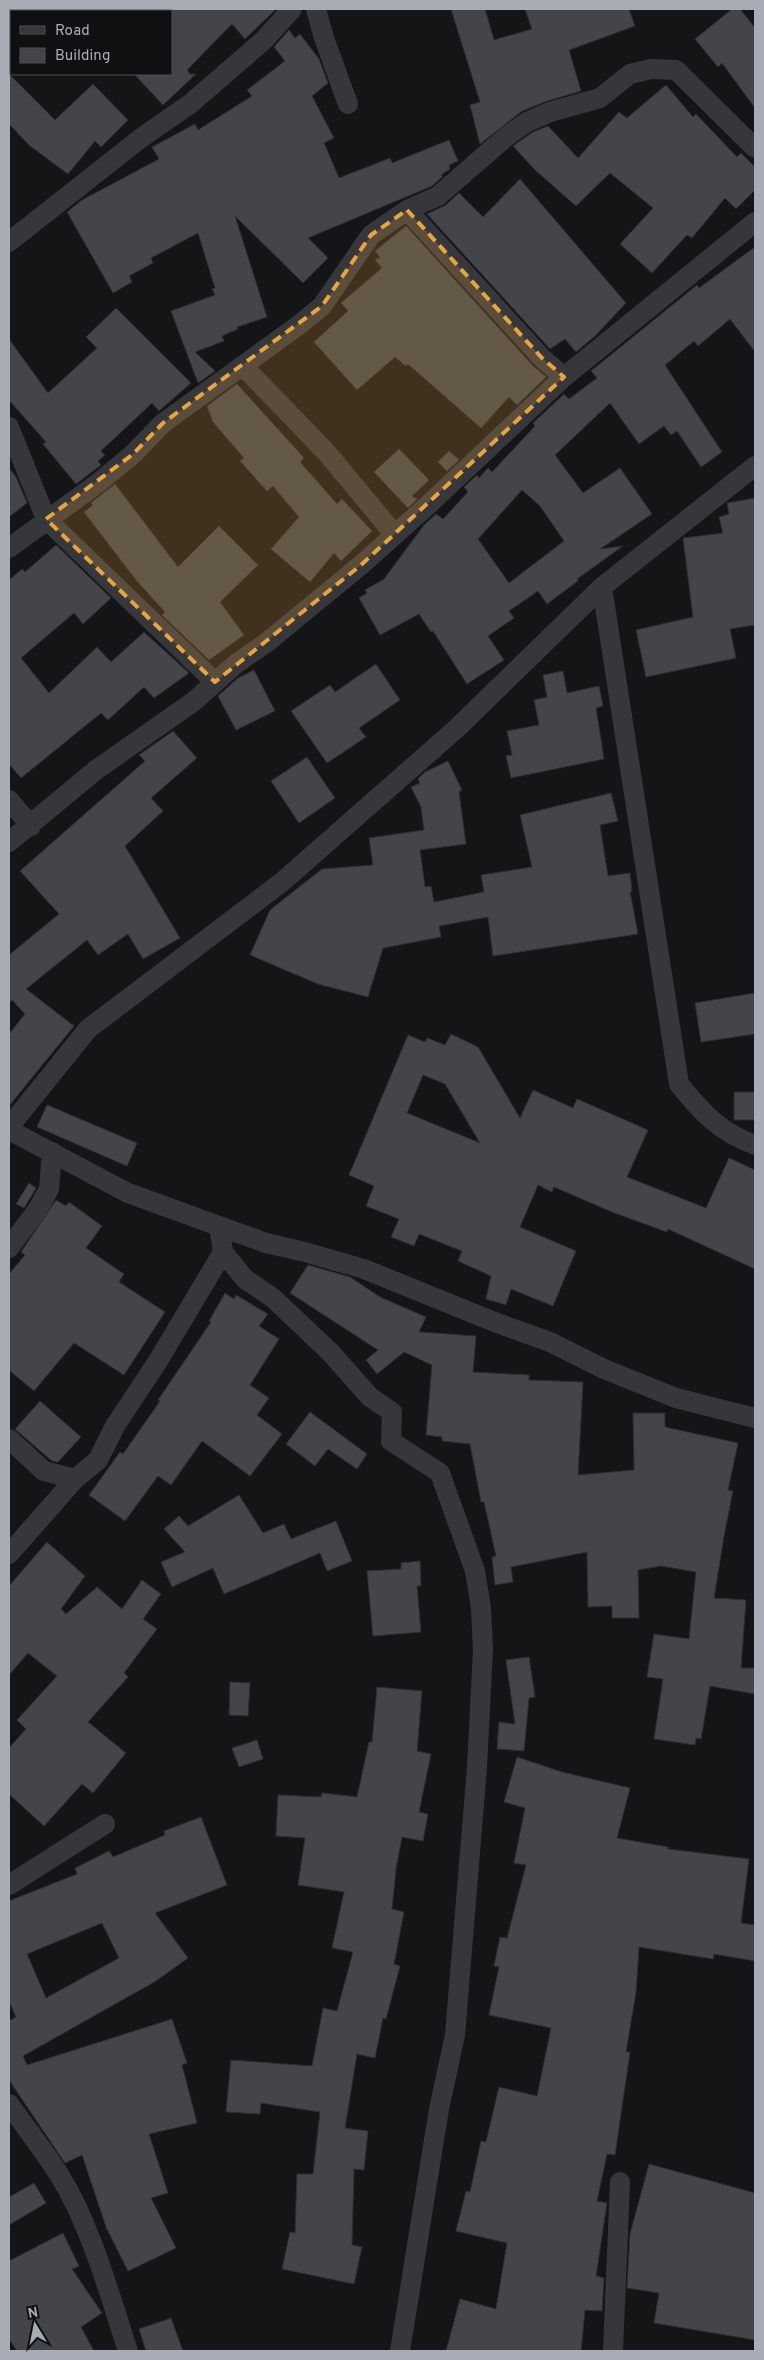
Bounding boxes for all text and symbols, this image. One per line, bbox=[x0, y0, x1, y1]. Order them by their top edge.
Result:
legend bbox=[10, 10, 172, 75]
text: Road bbox=[55, 22, 90, 41]
text: Building bbox=[55, 47, 110, 66]
north arrow bbox=[10, 2300, 60, 2350]
text: N bbox=[27, 2304, 39, 2323]

